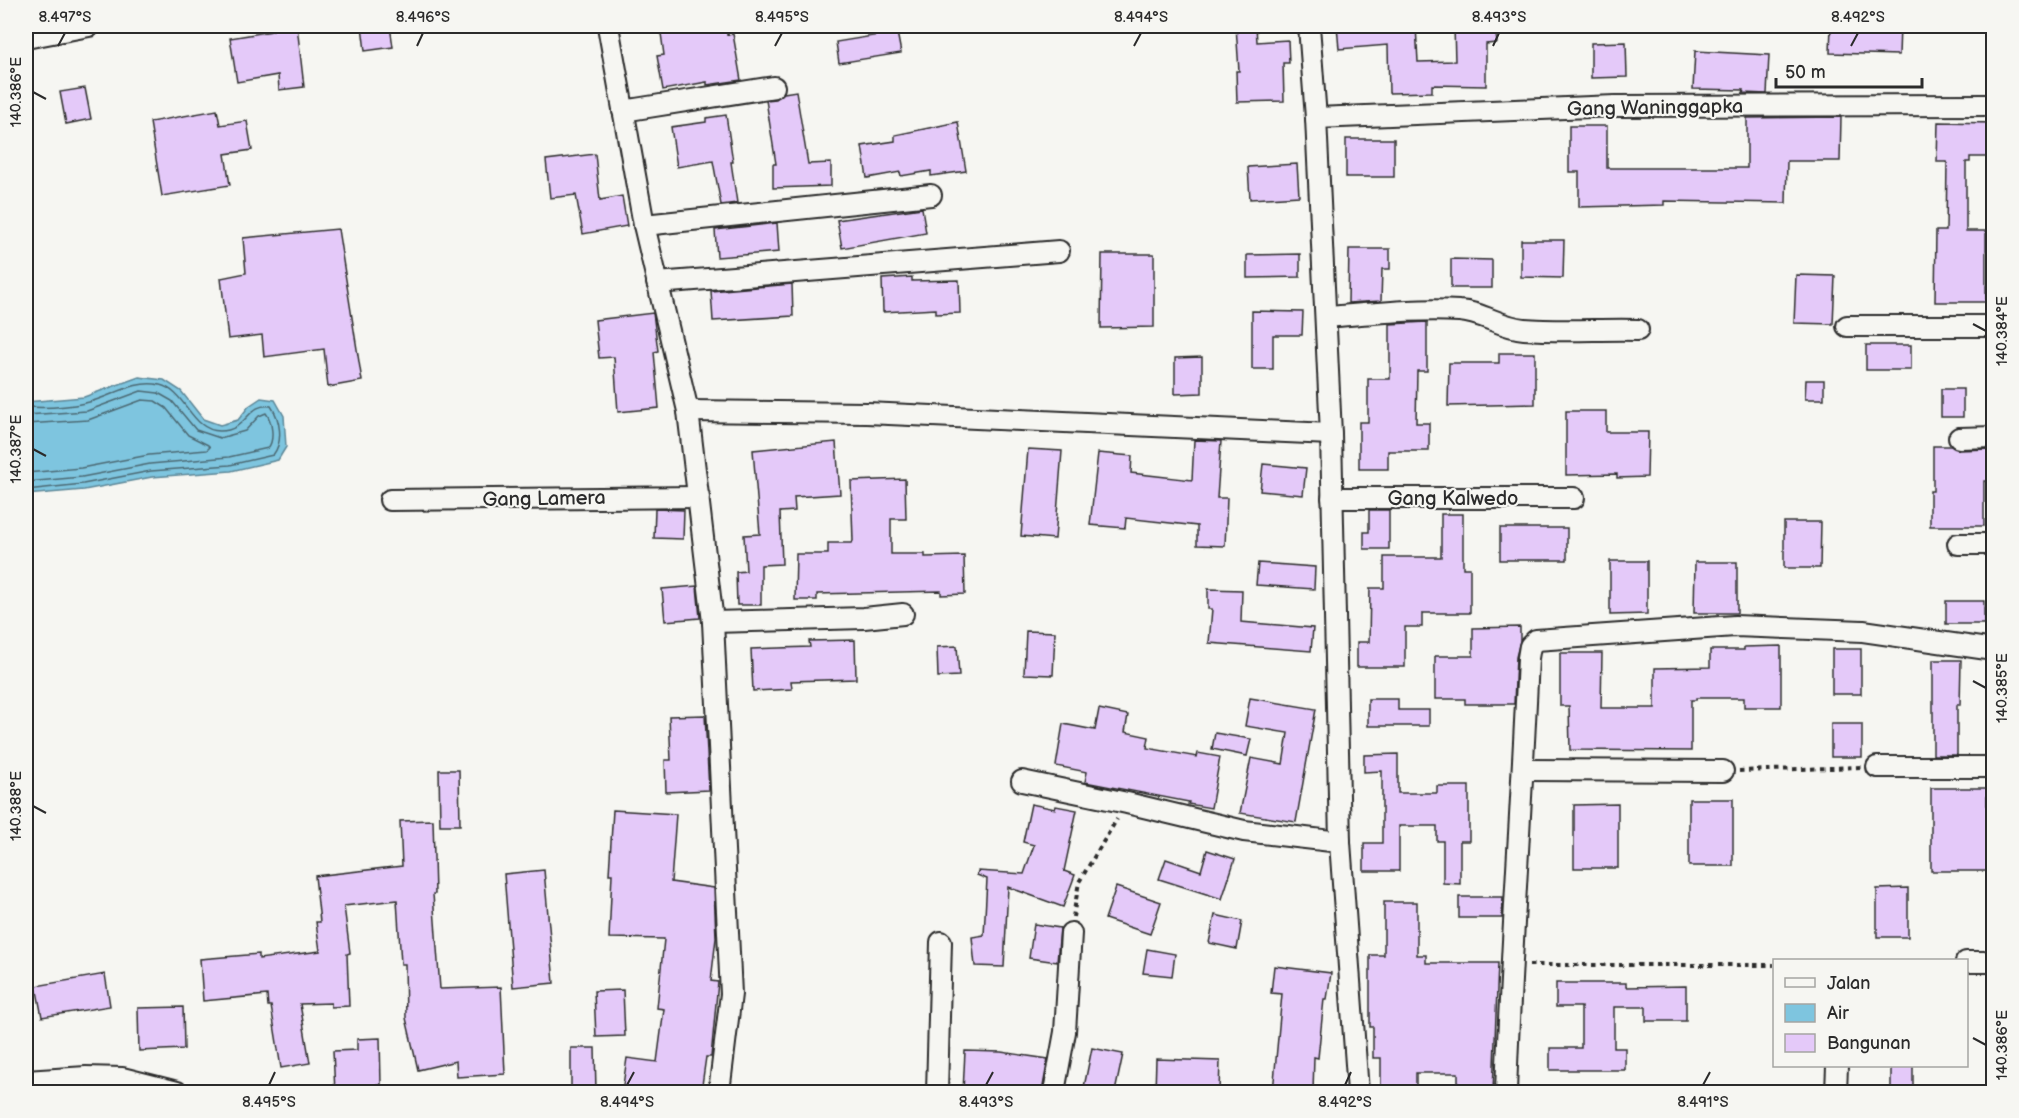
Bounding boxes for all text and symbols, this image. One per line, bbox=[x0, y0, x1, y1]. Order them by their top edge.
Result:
text: 8.497°S bbox=[39, 8, 91, 27]
text: 8.496°S bbox=[396, 8, 450, 27]
text: 8.495°S bbox=[755, 8, 809, 27]
text: 8.494°S bbox=[1114, 8, 1168, 27]
text: 8.493°S bbox=[1472, 8, 1526, 27]
text: 8.492°S bbox=[1831, 8, 1885, 27]
scale bar bbox=[1776, 51, 1922, 89]
text: 140.386°E bbox=[7, 57, 26, 127]
text: 50 m bbox=[1785, 62, 1826, 83]
street label: Gang Waninggapka bbox=[1567, 94, 1743, 122]
text: 140.384°E bbox=[1993, 296, 2012, 366]
text: 140.387°E bbox=[7, 414, 26, 483]
street label: Gang Lamera bbox=[482, 486, 606, 512]
street label: Gang Kalwedo bbox=[1388, 487, 1518, 511]
text: 140.385°E bbox=[1993, 653, 2012, 723]
text: 140.388°E bbox=[7, 771, 26, 841]
legend bbox=[1773, 959, 1968, 1067]
text: Jalan bbox=[1827, 973, 1870, 994]
text: Air bbox=[1827, 1003, 1849, 1024]
text: 140.386°E bbox=[1993, 1010, 2012, 1080]
text: Bangunan bbox=[1827, 1033, 1911, 1054]
text: 8.495°S bbox=[242, 1093, 296, 1112]
text: 8.494°S bbox=[600, 1093, 654, 1112]
text: 8.493°S bbox=[959, 1093, 1013, 1112]
text: 8.492°S bbox=[1318, 1093, 1372, 1112]
text: 8.491°S bbox=[1677, 1093, 1729, 1112]

